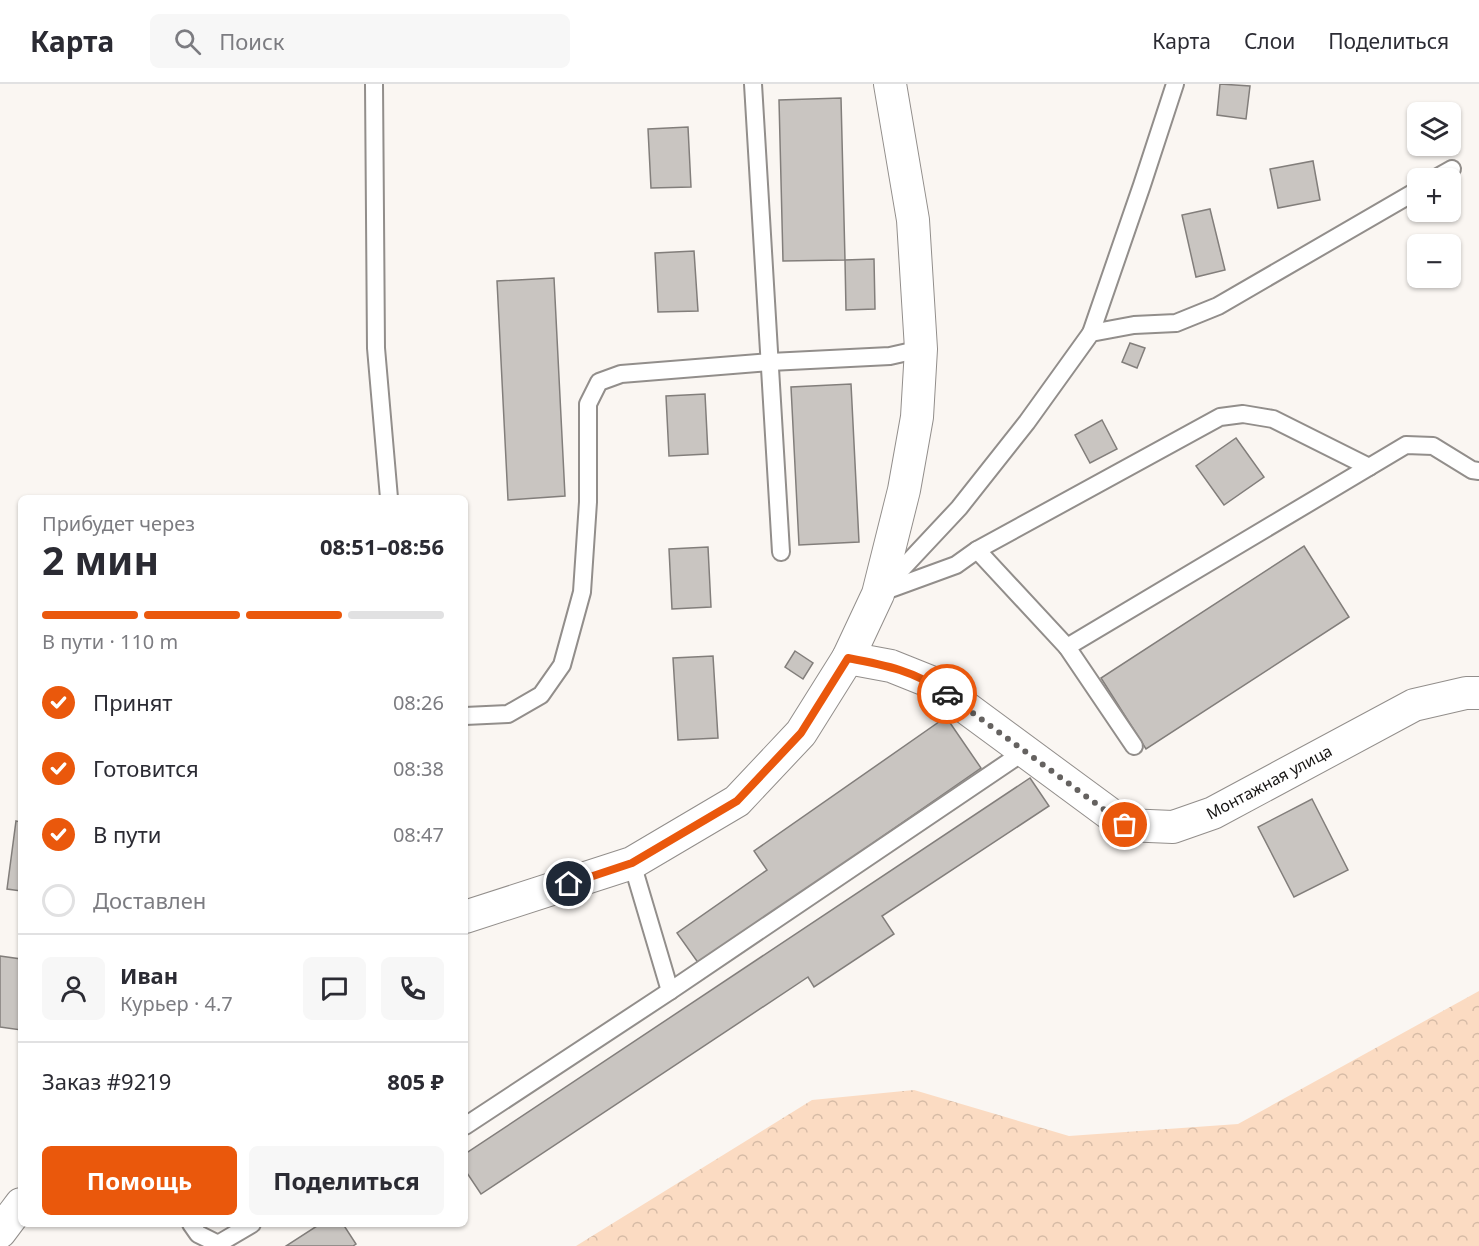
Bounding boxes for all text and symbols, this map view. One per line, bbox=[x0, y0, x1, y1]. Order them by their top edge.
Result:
search box bbox=[150, 14, 570, 68]
text: Карта bbox=[30, 22, 114, 60]
icon: search bbox=[171, 25, 204, 58]
text: Поиск bbox=[219, 26, 285, 56]
text: Карта bbox=[1152, 27, 1211, 55]
text: Слои bbox=[1244, 27, 1295, 55]
text: Поделиться bbox=[1328, 27, 1449, 55]
map controls bbox=[1407, 102, 1461, 288]
button: layers bbox=[1407, 102, 1461, 156]
button: + bbox=[1407, 168, 1461, 222]
button: − bbox=[1407, 234, 1461, 288]
text: Прибудет через bbox=[42, 510, 195, 537]
text: 08:51–08:56 bbox=[320, 531, 444, 561]
text: 2 мин bbox=[42, 533, 159, 586]
text: В пути · 110 m bbox=[42, 628, 178, 655]
courier bbox=[917, 664, 977, 724]
icon: car bbox=[931, 678, 964, 711]
icon: check bbox=[42, 686, 75, 719]
text: Принят bbox=[93, 687, 173, 717]
text: 08:26 bbox=[393, 689, 444, 716]
street label: Монтажная улица bbox=[1202, 740, 1336, 824]
icon: check bbox=[42, 752, 75, 785]
text: Готовится bbox=[93, 753, 199, 783]
text: 08:38 bbox=[393, 755, 444, 782]
pin bbox=[1099, 799, 1150, 850]
icon: bag bbox=[1108, 808, 1141, 841]
icon: check bbox=[42, 818, 75, 851]
text: В пути bbox=[93, 819, 161, 849]
text: 08:47 bbox=[393, 821, 444, 848]
pin bbox=[543, 858, 594, 909]
icon: home bbox=[552, 867, 585, 900]
text: Доставлен bbox=[93, 885, 206, 915]
button: person bbox=[42, 957, 105, 1020]
button: chat bbox=[303, 957, 366, 1020]
button: phone bbox=[381, 957, 444, 1020]
text: Иван bbox=[120, 960, 178, 990]
text: Курьер · 4.7 bbox=[120, 990, 233, 1017]
text: Заказ #9219 bbox=[42, 1066, 171, 1096]
text: 805 ₽ bbox=[387, 1066, 444, 1096]
button: Помощь bbox=[42, 1146, 237, 1215]
button: Поделиться bbox=[249, 1146, 444, 1215]

